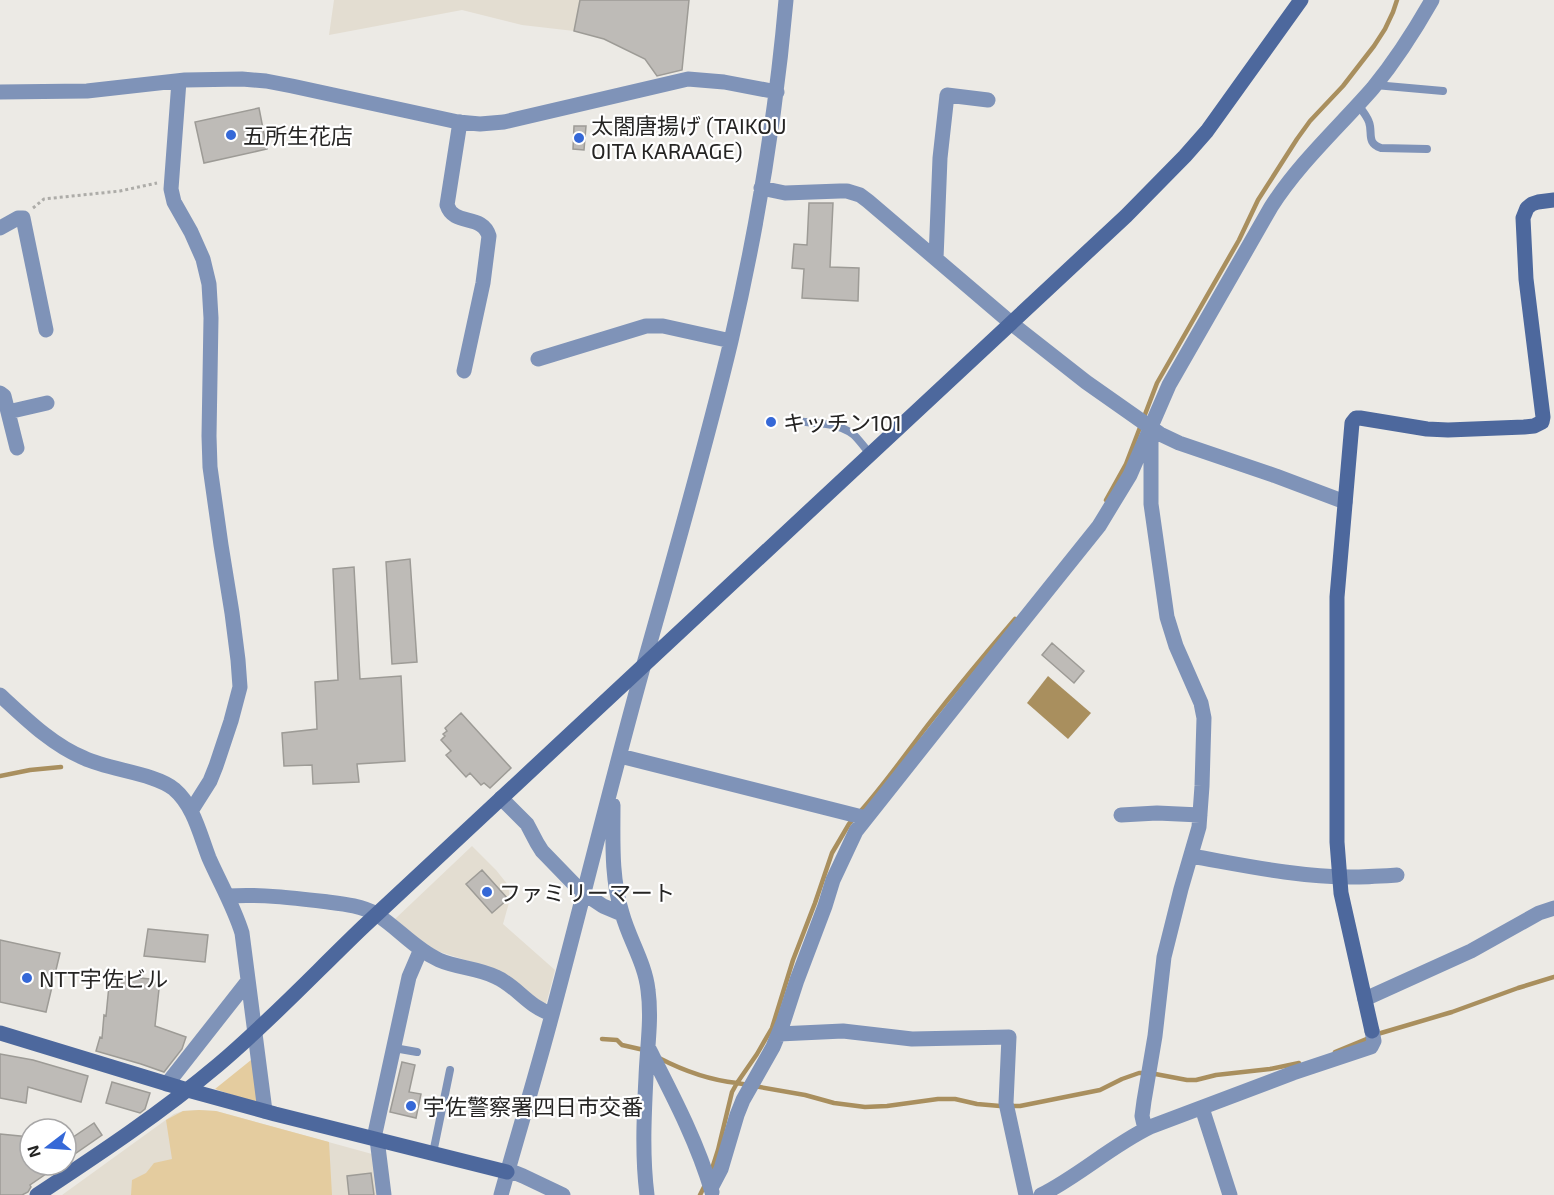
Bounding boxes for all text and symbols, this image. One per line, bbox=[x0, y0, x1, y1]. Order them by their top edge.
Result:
place label: 太閤唐揚げ (TAIKOU OITA KARAAGE) bbox=[591, 112, 787, 163]
place label: 五所生花店 bbox=[243, 122, 353, 148]
marker: 五所生花店 bbox=[224, 128, 238, 142]
marker: 太閤唐揚げ (TAIKOU OITA KARAAGE) bbox=[572, 131, 586, 145]
place label: キッチン101 bbox=[783, 409, 902, 435]
marker: キッチン101 bbox=[764, 415, 778, 429]
place label: ファミリーマート bbox=[499, 879, 675, 905]
marker: ファミリーマート bbox=[480, 885, 494, 899]
place label: NTT宇佐ビル bbox=[39, 965, 168, 991]
marker: NTT宇佐ビル bbox=[20, 971, 34, 985]
place label: 宇佐警察署四日市交番 bbox=[423, 1093, 643, 1119]
marker: 宇佐警察署四日市交番 bbox=[404, 1099, 418, 1113]
north arrow bbox=[18, 1117, 78, 1177]
text: N bbox=[22, 1143, 44, 1160]

